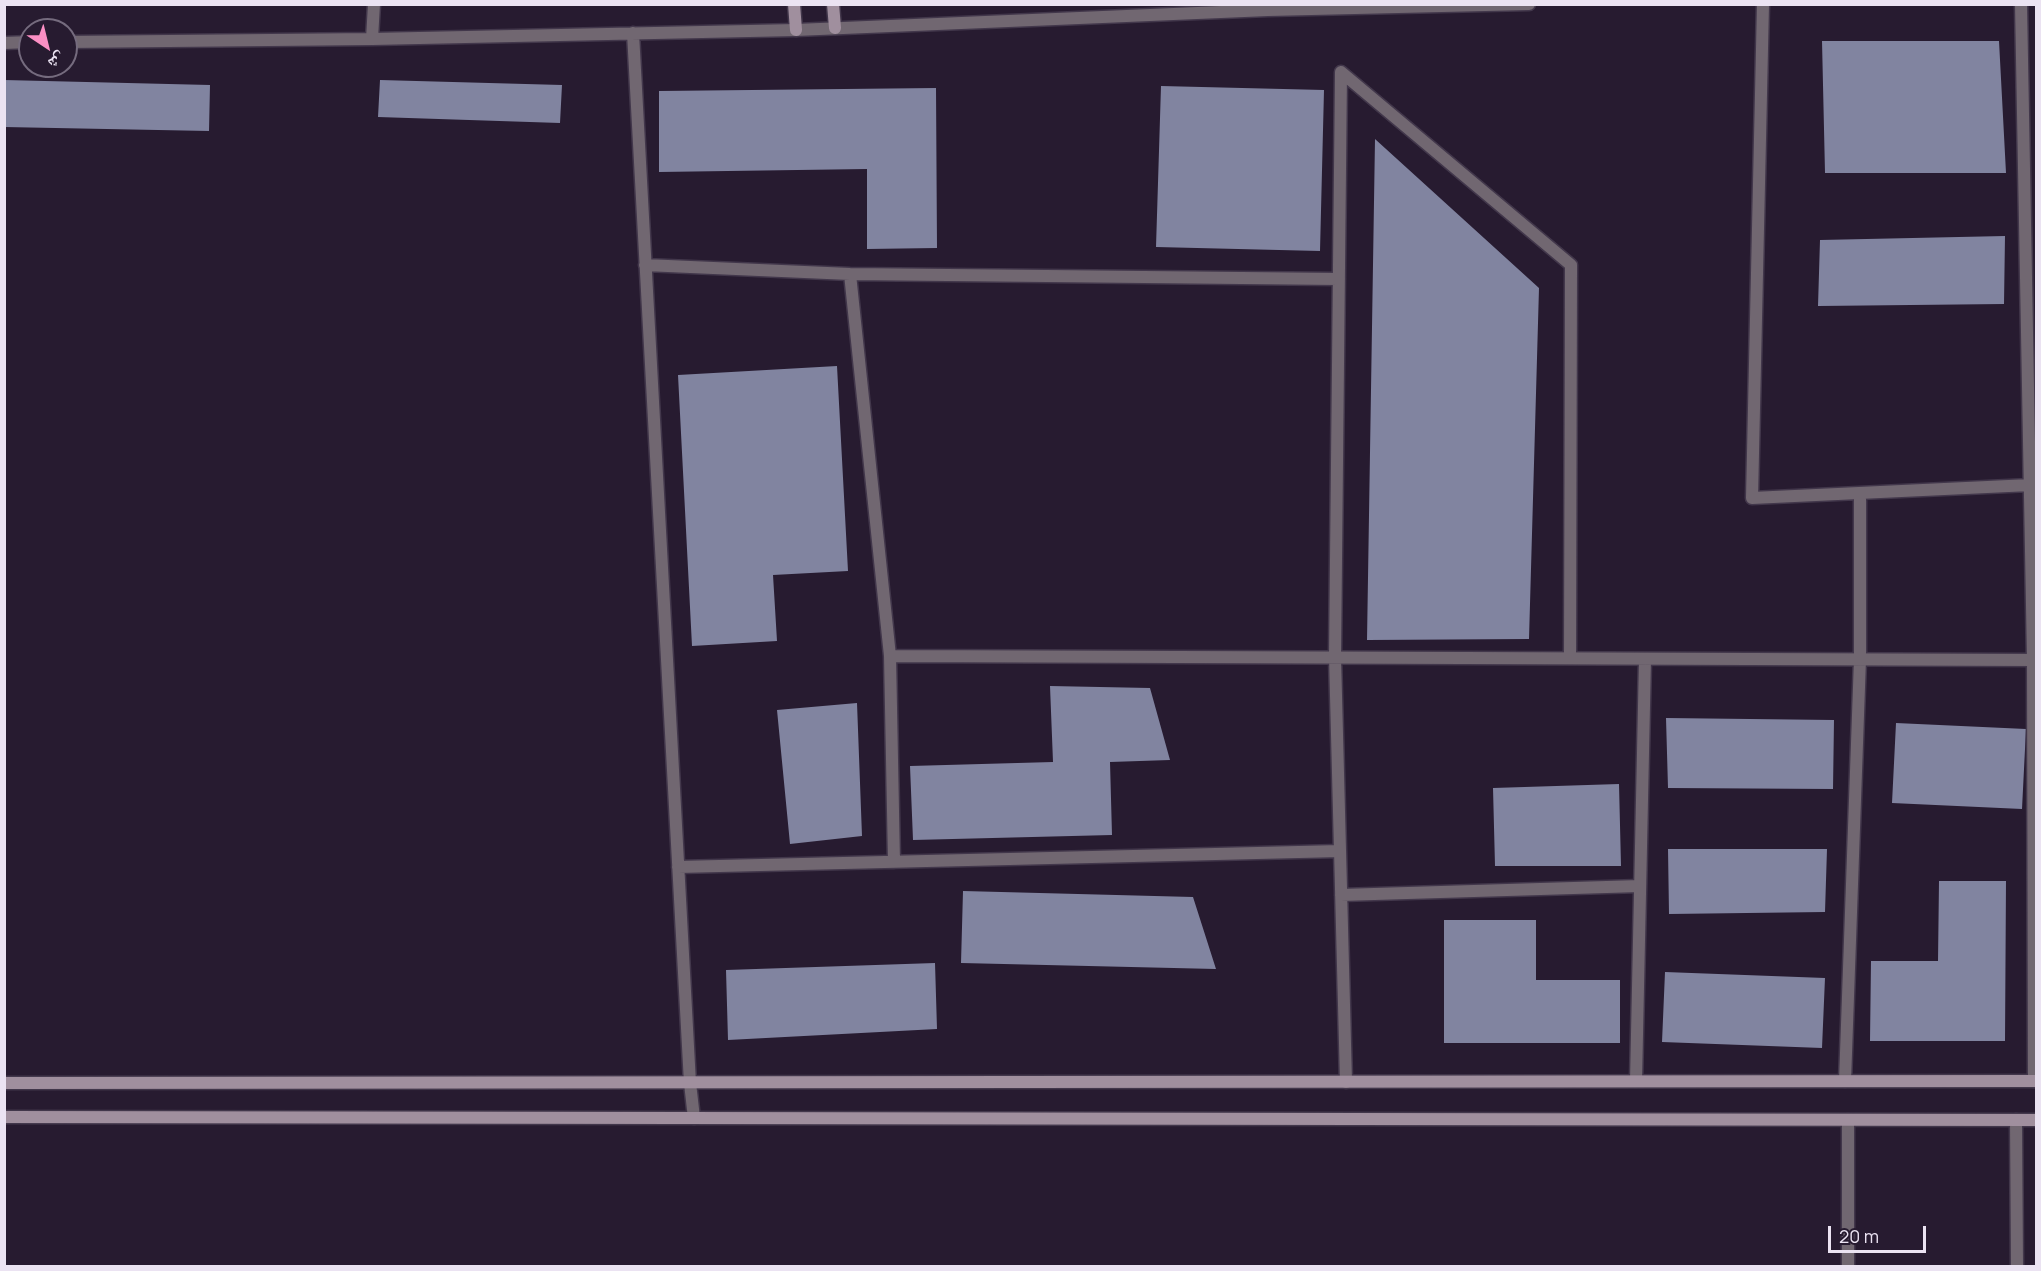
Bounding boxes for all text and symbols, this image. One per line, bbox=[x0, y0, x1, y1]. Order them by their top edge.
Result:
north arrow bbox=[18, 18, 78, 78]
text: ش bbox=[44, 47, 70, 75]
scale bar bbox=[1831, 1214, 1928, 1252]
text: 20 m bbox=[1839, 1224, 1879, 1248]

